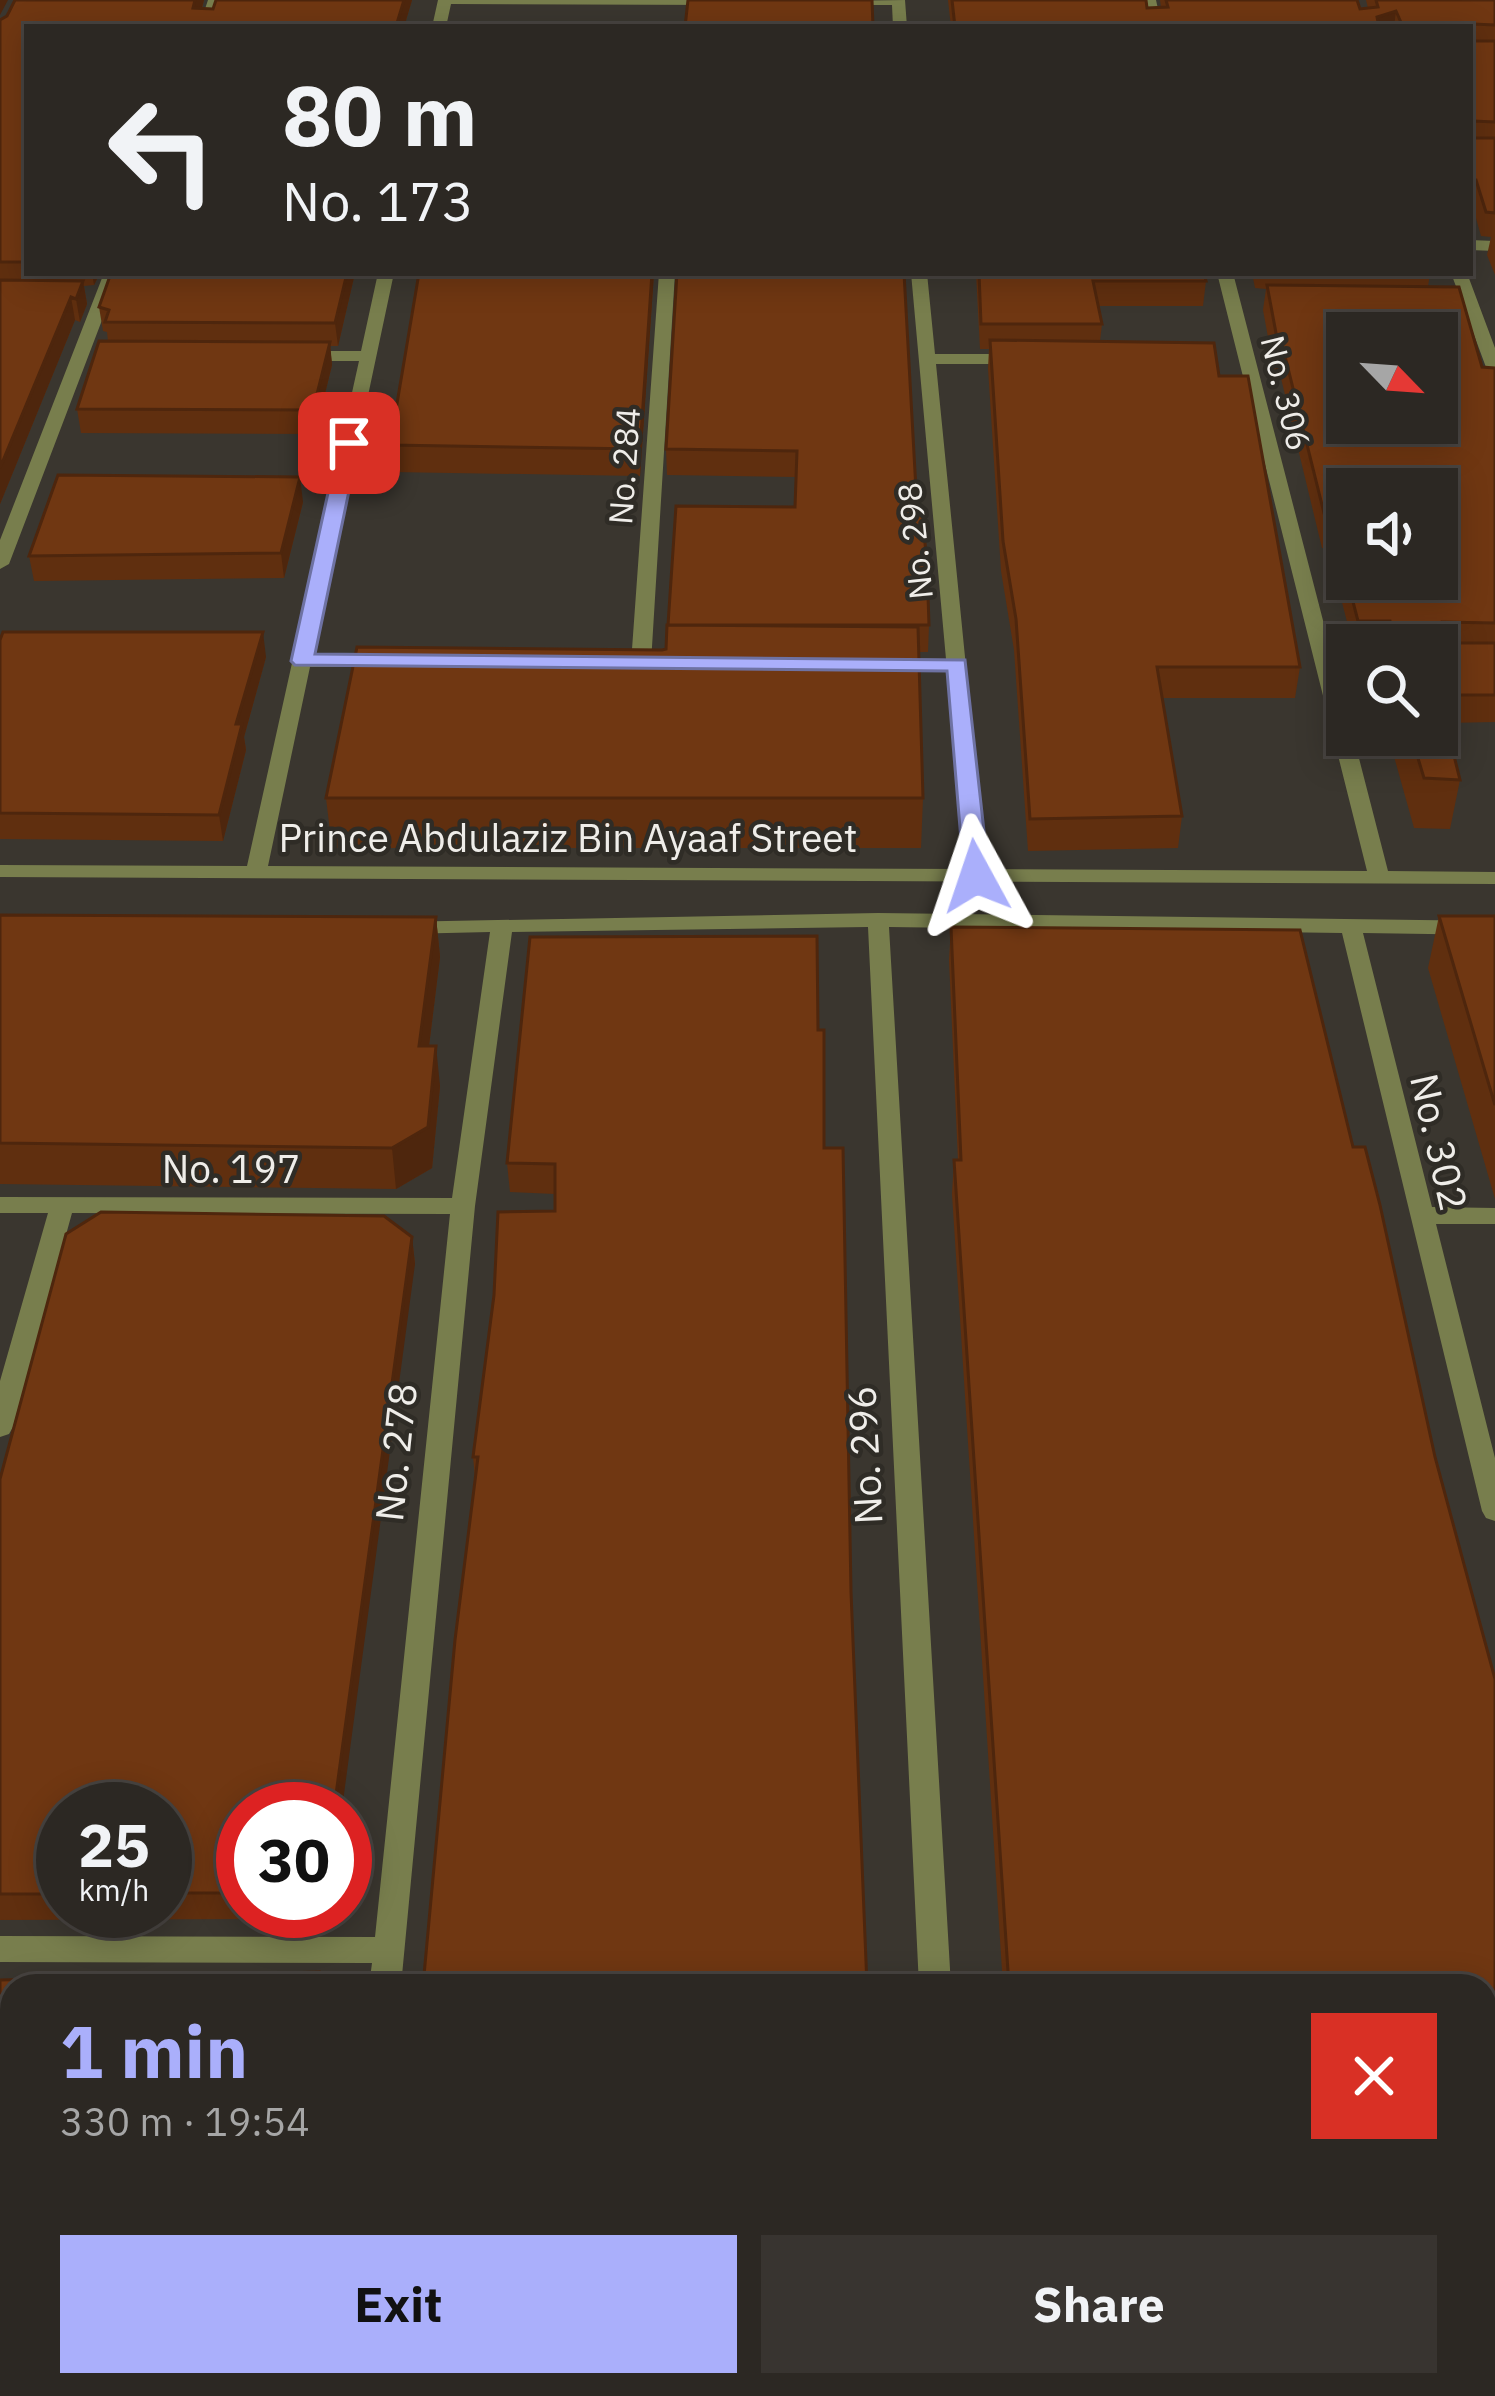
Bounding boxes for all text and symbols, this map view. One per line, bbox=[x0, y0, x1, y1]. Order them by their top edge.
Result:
text: 80 m bbox=[282, 60, 478, 169]
icon: left bbox=[84, 72, 240, 228]
text: No. 173 bbox=[282, 166, 474, 236]
north arrow bbox=[1326, 312, 1458, 444]
map controls bbox=[1326, 312, 1458, 756]
street label: No. 306 bbox=[1251, 331, 1322, 455]
pin bbox=[298, 392, 400, 494]
street label: No. 284 bbox=[598, 406, 649, 526]
icon: arrive bbox=[316, 410, 382, 476]
button: sound bbox=[1326, 468, 1458, 600]
street label: No. 298 bbox=[887, 480, 942, 602]
button: search bbox=[1326, 624, 1458, 756]
street label: Prince Abdulaziz Bin Ayaaf Street bbox=[279, 812, 857, 863]
position arrow bbox=[913, 813, 1039, 939]
street label: No. 302 bbox=[1399, 1069, 1480, 1215]
street label: No. 197 bbox=[162, 1143, 300, 1194]
street label: No. 278 bbox=[363, 1380, 428, 1524]
street label: No. 296 bbox=[835, 1384, 894, 1526]
speed limit sign: 30 bbox=[216, 1782, 372, 1938]
text: 25 bbox=[78, 1805, 150, 1884]
text: km/h bbox=[79, 1870, 149, 1909]
text: 1 min bbox=[60, 2004, 248, 2098]
button: close bbox=[1311, 2013, 1437, 2139]
text: 330 m · 19:54 bbox=[60, 2096, 310, 2147]
button: Exit bbox=[60, 2235, 737, 2373]
button: Share bbox=[761, 2235, 1437, 2373]

